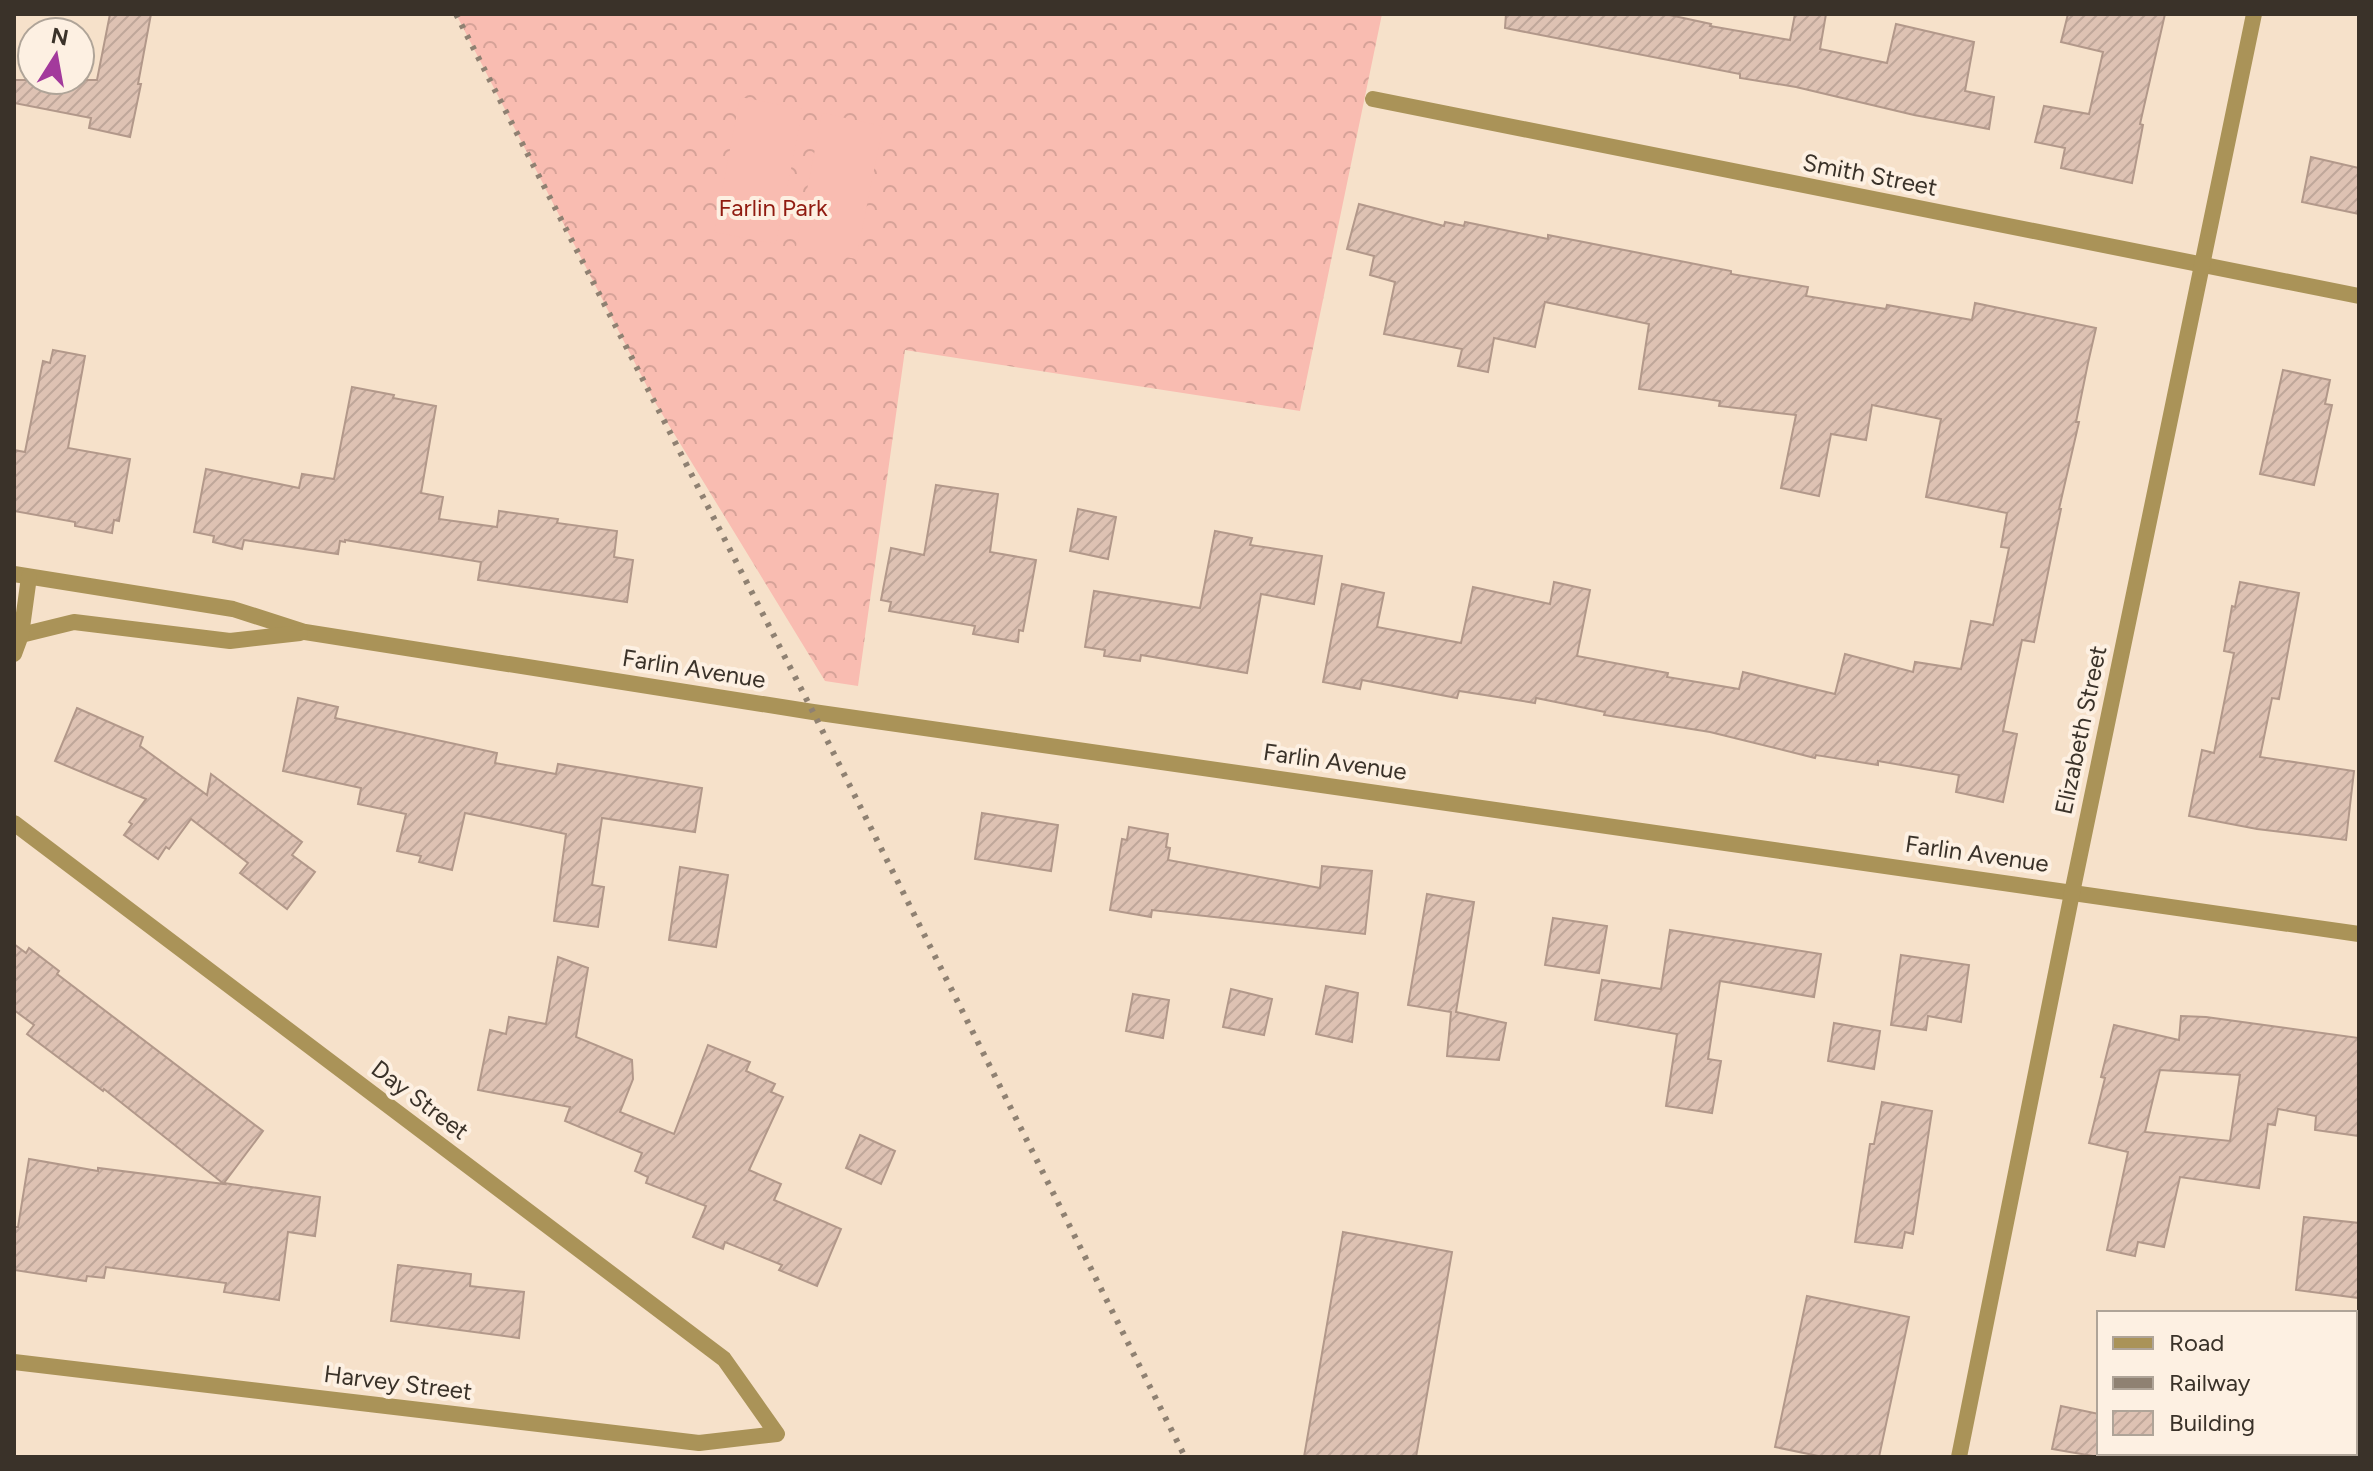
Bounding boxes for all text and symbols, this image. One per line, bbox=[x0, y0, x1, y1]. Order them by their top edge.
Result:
north arrow bbox=[16, 16, 96, 96]
text: N bbox=[49, 22, 71, 52]
street label: Smith Street bbox=[1800, 147, 1940, 202]
park label: Farlin Park bbox=[718, 193, 828, 222]
street label: Farlin Avenue bbox=[620, 643, 768, 694]
street label: Elizabeth Street bbox=[2048, 643, 2113, 817]
street label: Farlin Avenue bbox=[1261, 737, 1409, 786]
street label: Farlin Avenue bbox=[1903, 829, 2051, 878]
street label: Day Street bbox=[366, 1054, 475, 1146]
legend bbox=[2097, 1311, 2357, 1455]
text: Road bbox=[2169, 1328, 2224, 1357]
street label: Harvey Street bbox=[322, 1359, 474, 1406]
text: Railway bbox=[2169, 1368, 2251, 1397]
text: Building bbox=[2169, 1408, 2255, 1437]

